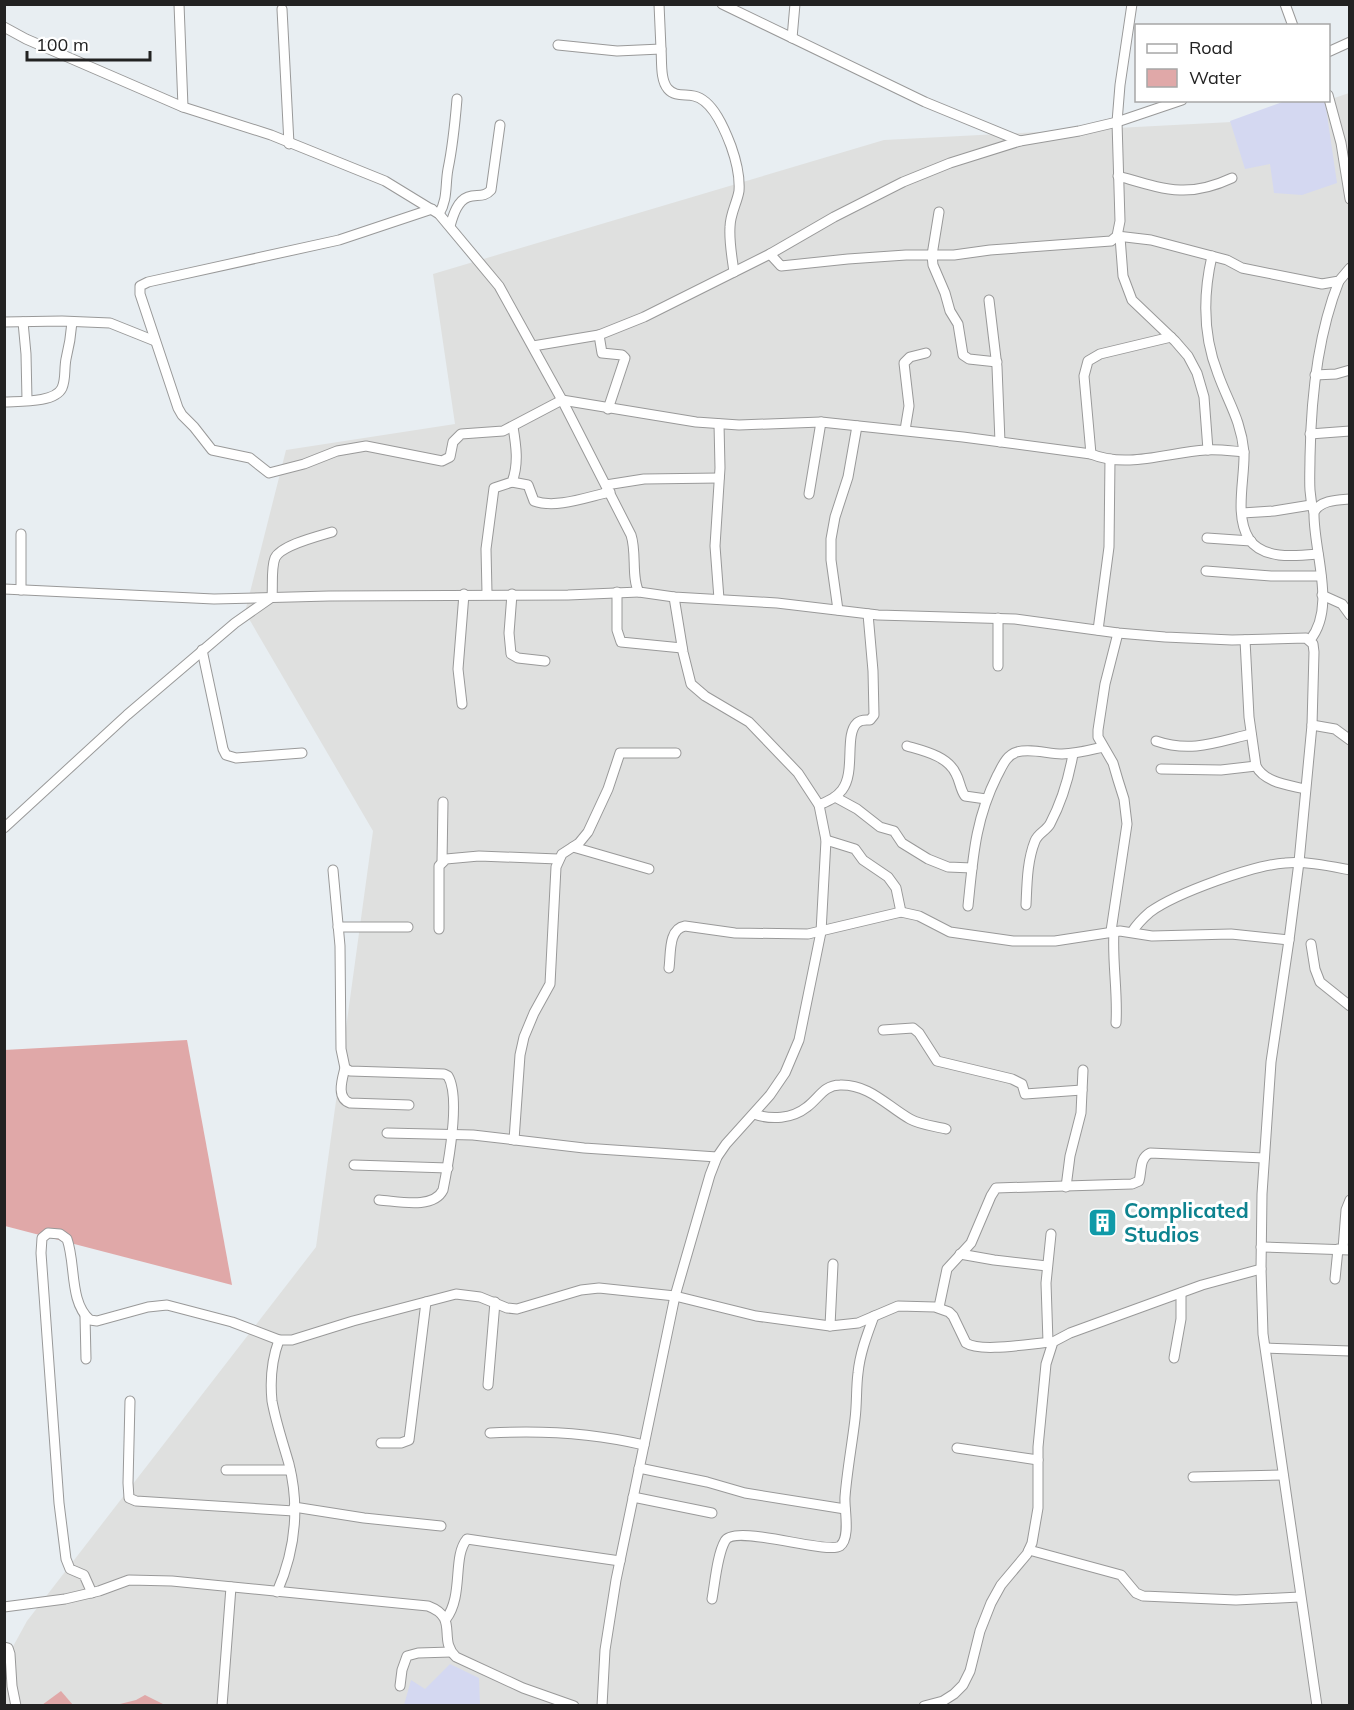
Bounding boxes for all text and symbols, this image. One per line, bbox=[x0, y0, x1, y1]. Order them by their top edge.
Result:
scale bar bbox=[27, 24, 150, 62]
legend bbox=[1135, 24, 1330, 102]
text: 100 m bbox=[36, 33, 89, 56]
text: Road bbox=[1189, 36, 1233, 59]
text: Water bbox=[1189, 66, 1242, 89]
place label: Complicated Studios bbox=[1124, 1197, 1249, 1247]
building icon: Complicated Studios bbox=[1087, 1207, 1119, 1239]

